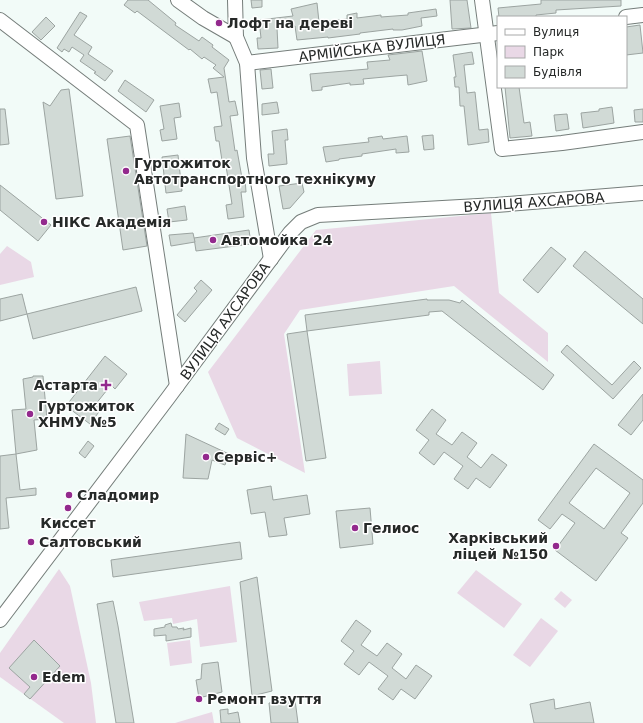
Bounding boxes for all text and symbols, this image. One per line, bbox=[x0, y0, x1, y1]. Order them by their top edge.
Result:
place label: Лофт на дереві bbox=[227, 15, 353, 31]
legend bbox=[497, 16, 627, 88]
marker: Лофт на дереві bbox=[214, 18, 224, 28]
text: Вулиця bbox=[533, 25, 579, 39]
street label: АРМІЙСЬКА ВУЛИЦЯ bbox=[298, 30, 446, 65]
text: Парк bbox=[533, 45, 564, 59]
text: Будівля bbox=[533, 65, 582, 79]
place label: Гуртожиток Автотранспортного технікуму bbox=[134, 155, 376, 187]
marker: Гуртожиток Автотранспортного технікуму bbox=[121, 166, 131, 176]
street label: ВУЛИЦЯ АХСАРОВА bbox=[463, 189, 605, 215]
place label: НІКС Академія bbox=[52, 214, 171, 230]
marker: НІКС Академія bbox=[39, 217, 49, 227]
place label: Автомойка 24 bbox=[221, 232, 333, 248]
marker: Автомойка 24 bbox=[208, 235, 218, 245]
street label: ВУЛИЦЯ АХСАРОВА bbox=[177, 259, 273, 383]
place label: Астарта bbox=[34, 377, 98, 393]
marker: Астарта bbox=[101, 380, 111, 390]
place label: Гуртожиток ХНМУ №5 bbox=[38, 398, 135, 430]
marker: Гуртожиток ХНМУ №5 bbox=[25, 409, 35, 419]
place label: Сервіс+ bbox=[214, 449, 277, 465]
marker: Сервіс+ bbox=[201, 452, 211, 462]
place label: Сладомир bbox=[77, 487, 159, 503]
marker: Сладомир bbox=[64, 490, 74, 500]
marker: Киссет bbox=[63, 503, 73, 513]
place label: Киссет bbox=[40, 515, 97, 531]
place label: Гелиос bbox=[363, 520, 419, 536]
marker: Гелиос bbox=[350, 523, 360, 533]
place label: Харківський ліцей №150 bbox=[448, 530, 548, 562]
place label: Салтовський bbox=[39, 534, 142, 550]
marker: Салтовський bbox=[26, 537, 36, 547]
marker: Харківський ліцей №150 bbox=[551, 541, 561, 551]
place label: Edem bbox=[42, 669, 86, 685]
marker: Edem bbox=[29, 672, 39, 682]
place label: Ремонт взуття bbox=[207, 691, 322, 707]
marker: Ремонт взуття bbox=[194, 694, 204, 704]

